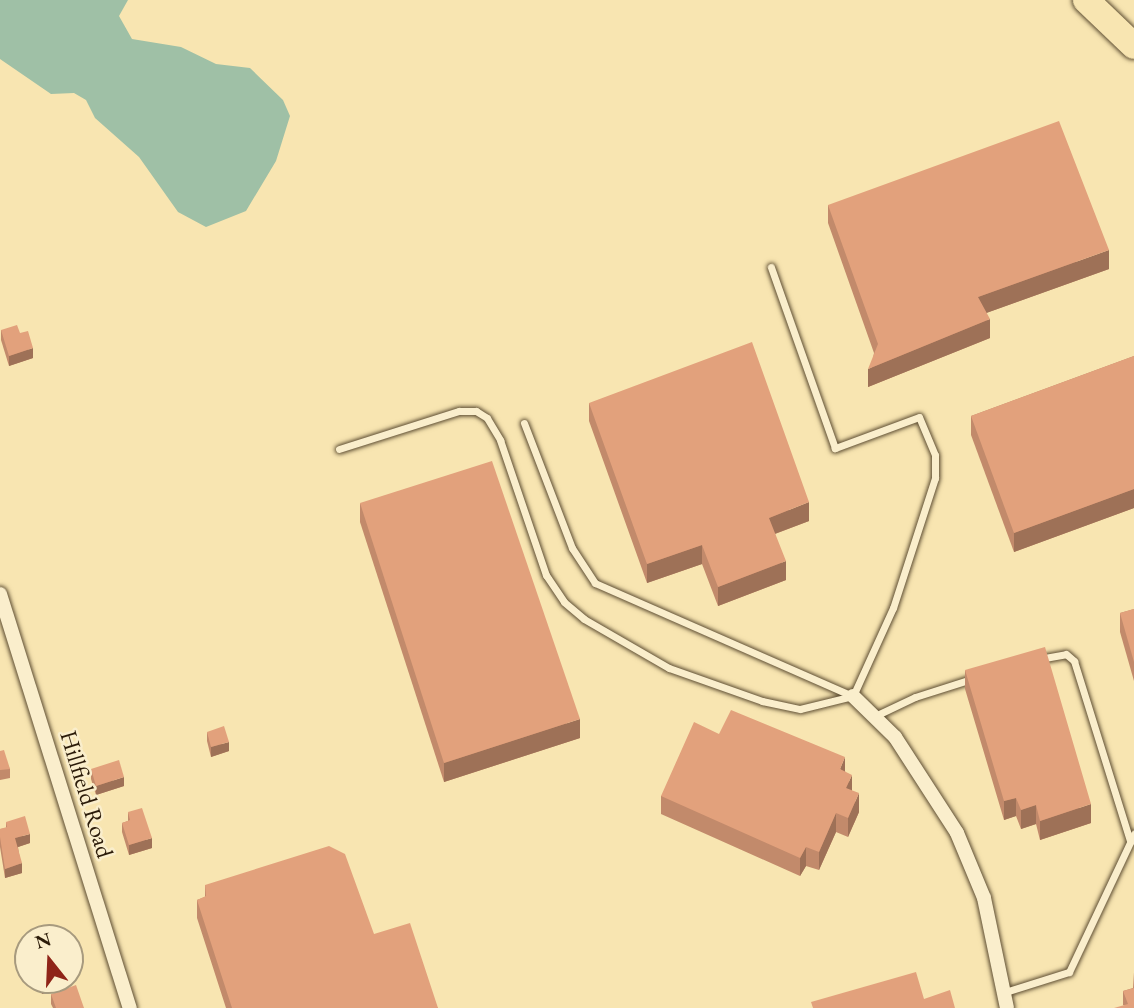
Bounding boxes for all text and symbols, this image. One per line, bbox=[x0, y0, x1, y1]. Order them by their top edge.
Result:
street label: Hillfield Road bbox=[54, 727, 120, 861]
north arrow bbox=[14, 924, 84, 994]
text: N bbox=[32, 926, 54, 955]

